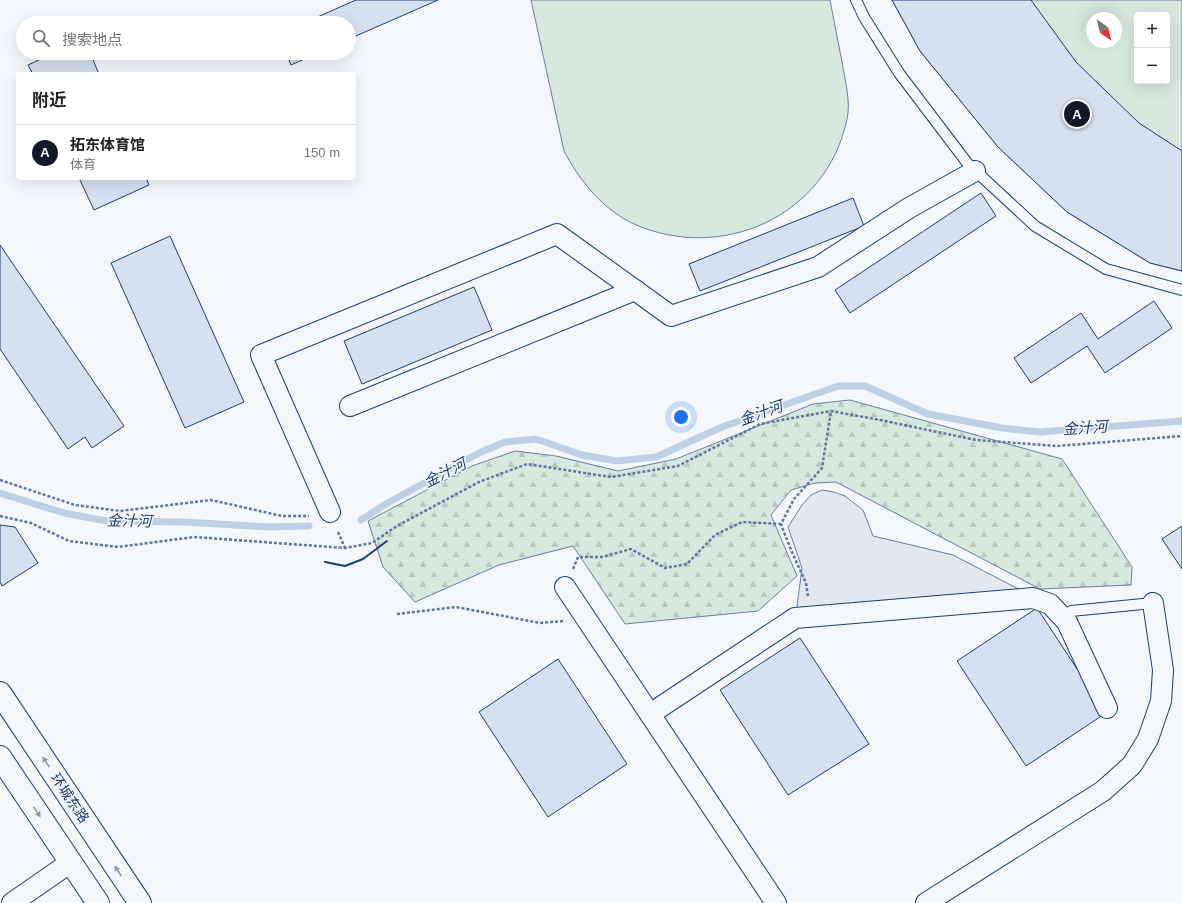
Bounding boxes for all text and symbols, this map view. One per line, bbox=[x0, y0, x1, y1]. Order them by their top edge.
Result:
north arrow bbox=[1086, 12, 1122, 48]
map controls bbox=[1134, 12, 1170, 84]
button: + bbox=[1134, 12, 1170, 48]
search box bbox=[16, 16, 356, 60]
icon: search bbox=[30, 27, 52, 49]
text: 搜索地点 bbox=[62, 31, 122, 48]
button: − bbox=[1134, 48, 1170, 84]
text: 附近 bbox=[32, 91, 66, 110]
pin: A bbox=[1064, 99, 1090, 129]
text: 拓东体育馆 bbox=[70, 136, 145, 153]
text: A bbox=[40, 145, 50, 160]
text: 150 m bbox=[304, 145, 340, 160]
text: 体育 bbox=[70, 157, 96, 172]
water label: 金汁河 bbox=[737, 396, 788, 428]
your location bbox=[671, 407, 691, 427]
water label: 金汁河 bbox=[1062, 417, 1111, 438]
water label: 金汁河 bbox=[421, 453, 471, 490]
water label: 金汁河 bbox=[106, 512, 155, 529]
one-way arrow bbox=[42, 757, 50, 767]
street label: 环城东路 bbox=[48, 770, 92, 826]
one-way arrow bbox=[34, 807, 41, 818]
one-way arrow bbox=[114, 865, 122, 876]

